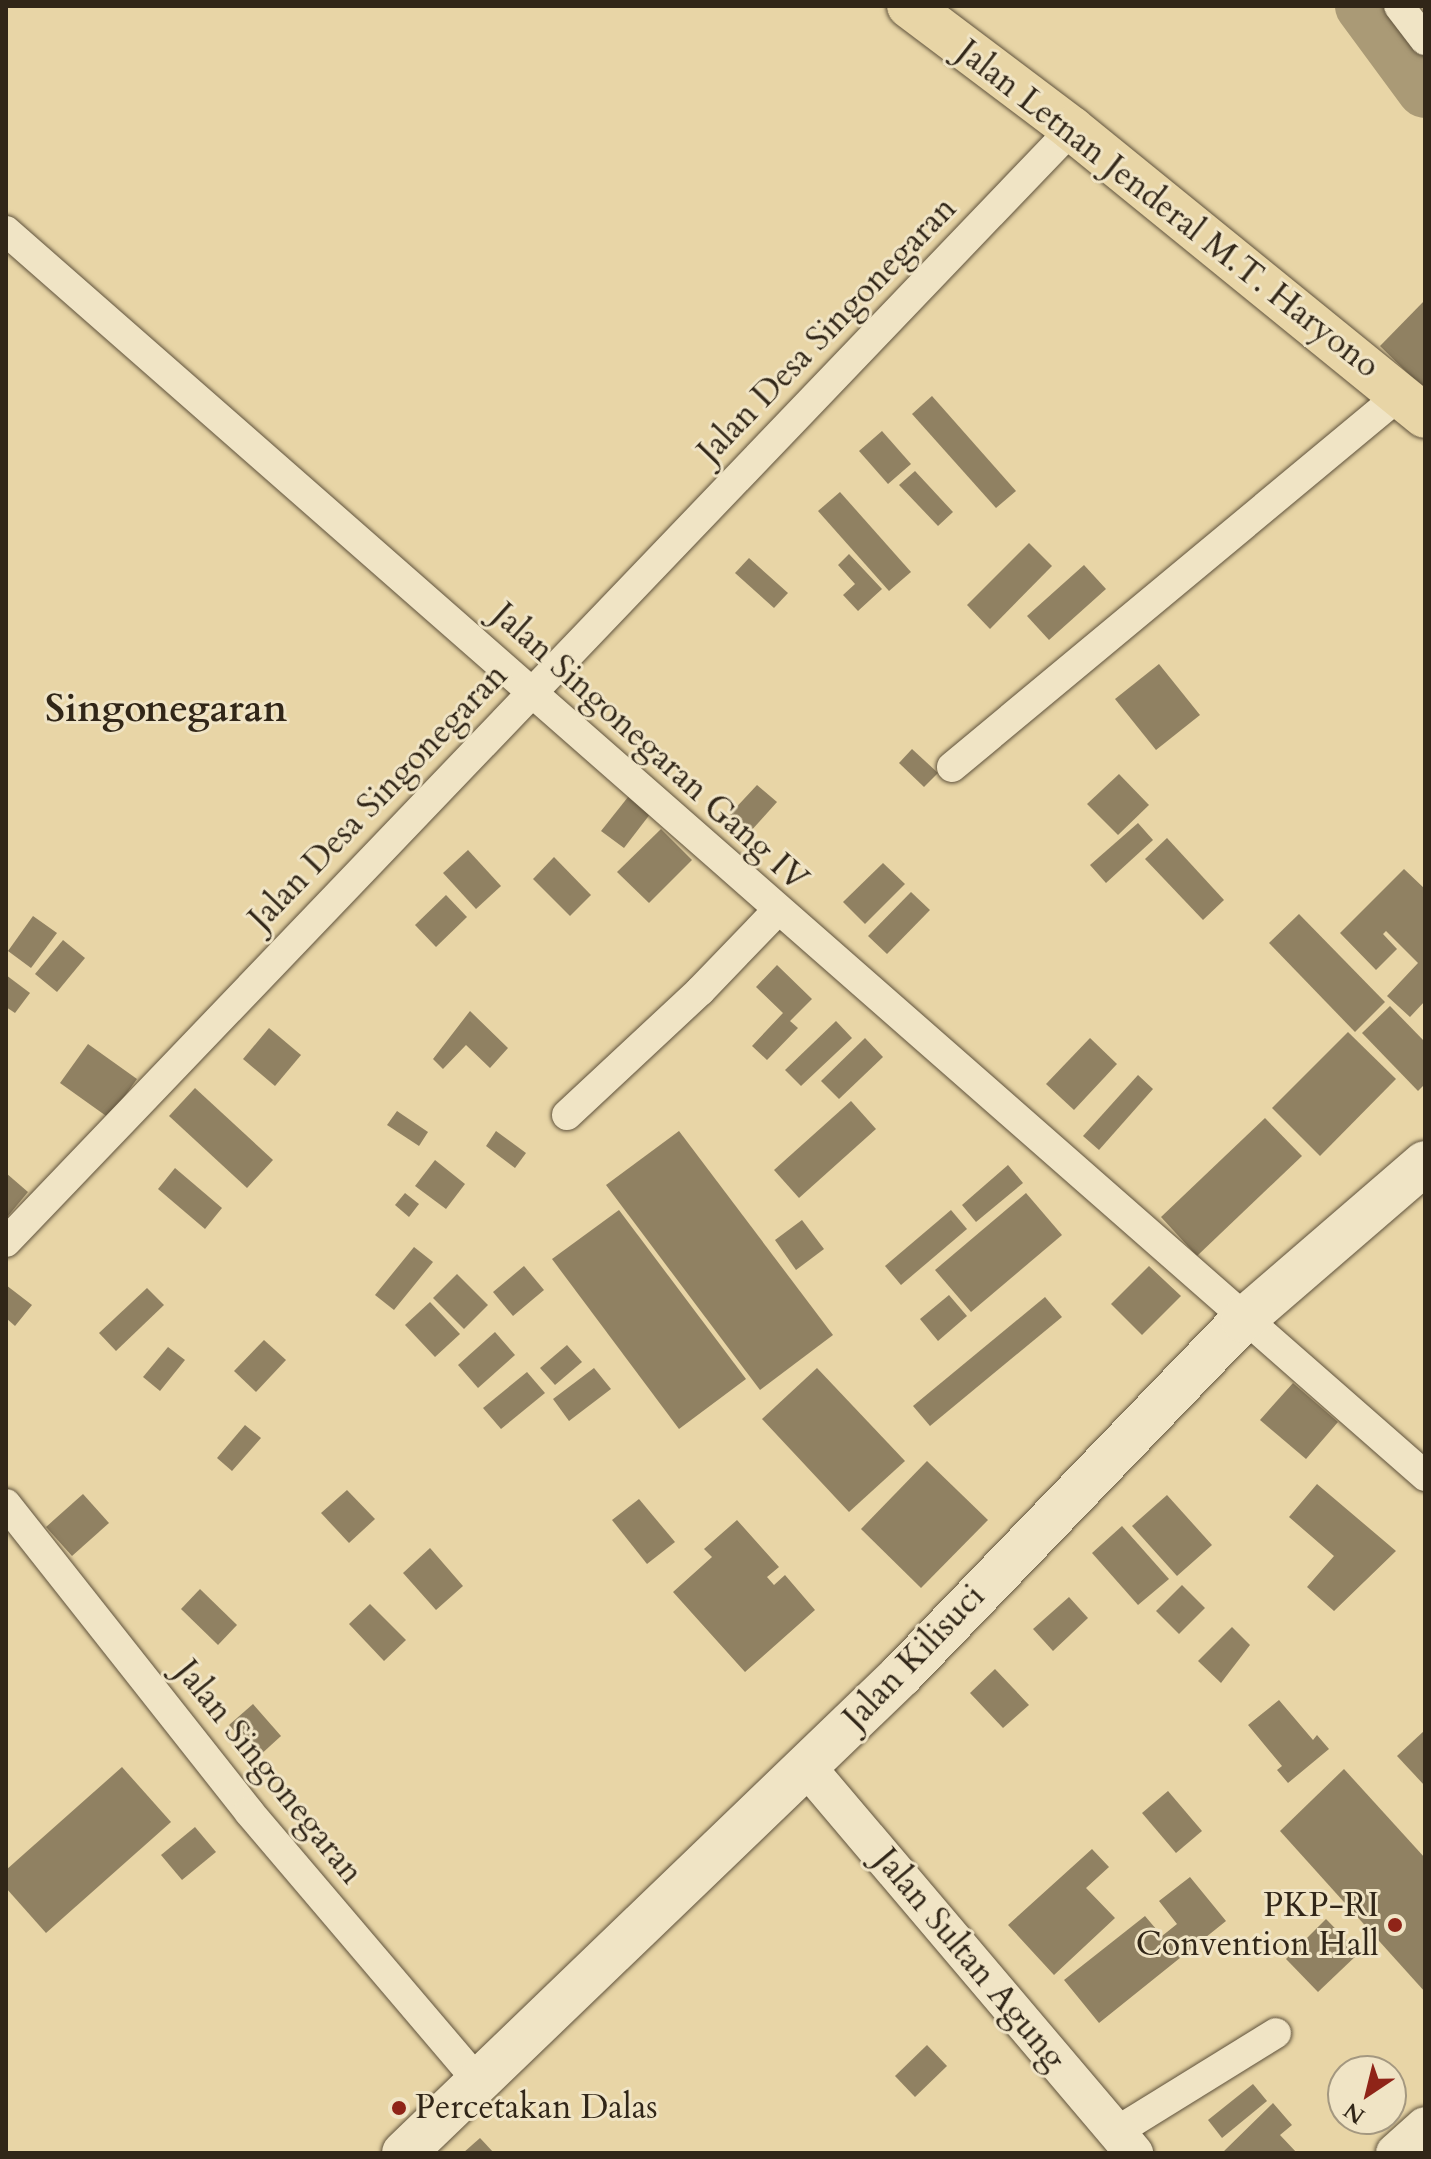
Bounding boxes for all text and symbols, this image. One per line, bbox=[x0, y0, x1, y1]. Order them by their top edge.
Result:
street label: Jalan Letnan Jenderal M.T. Haryono bbox=[949, 31, 1387, 387]
street label: Jalan Desa Singonegaran bbox=[689, 188, 965, 472]
street label: Jalan Singonegaran Gang IV bbox=[484, 594, 816, 900]
street label: Jalan Desa Singonegaran bbox=[240, 655, 516, 939]
district label: Singonegaran bbox=[45, 687, 287, 733]
street label: Jalan Kilisuci bbox=[835, 1576, 993, 1738]
street label: Jalan Singonegaran bbox=[166, 1652, 372, 1892]
street label: Jalan Sultan Agung bbox=[866, 1840, 1074, 2078]
place label: PKP-RI Convention Hall bbox=[1136, 1885, 1379, 1964]
marker: PKP-RI Convention Hall bbox=[1386, 1916, 1404, 1934]
north arrow bbox=[1327, 2055, 1407, 2135]
place label: Percetakan Dalas bbox=[415, 2088, 658, 2128]
text: N bbox=[1338, 2095, 1371, 2131]
marker: Percetakan Dalas bbox=[390, 2099, 408, 2117]

